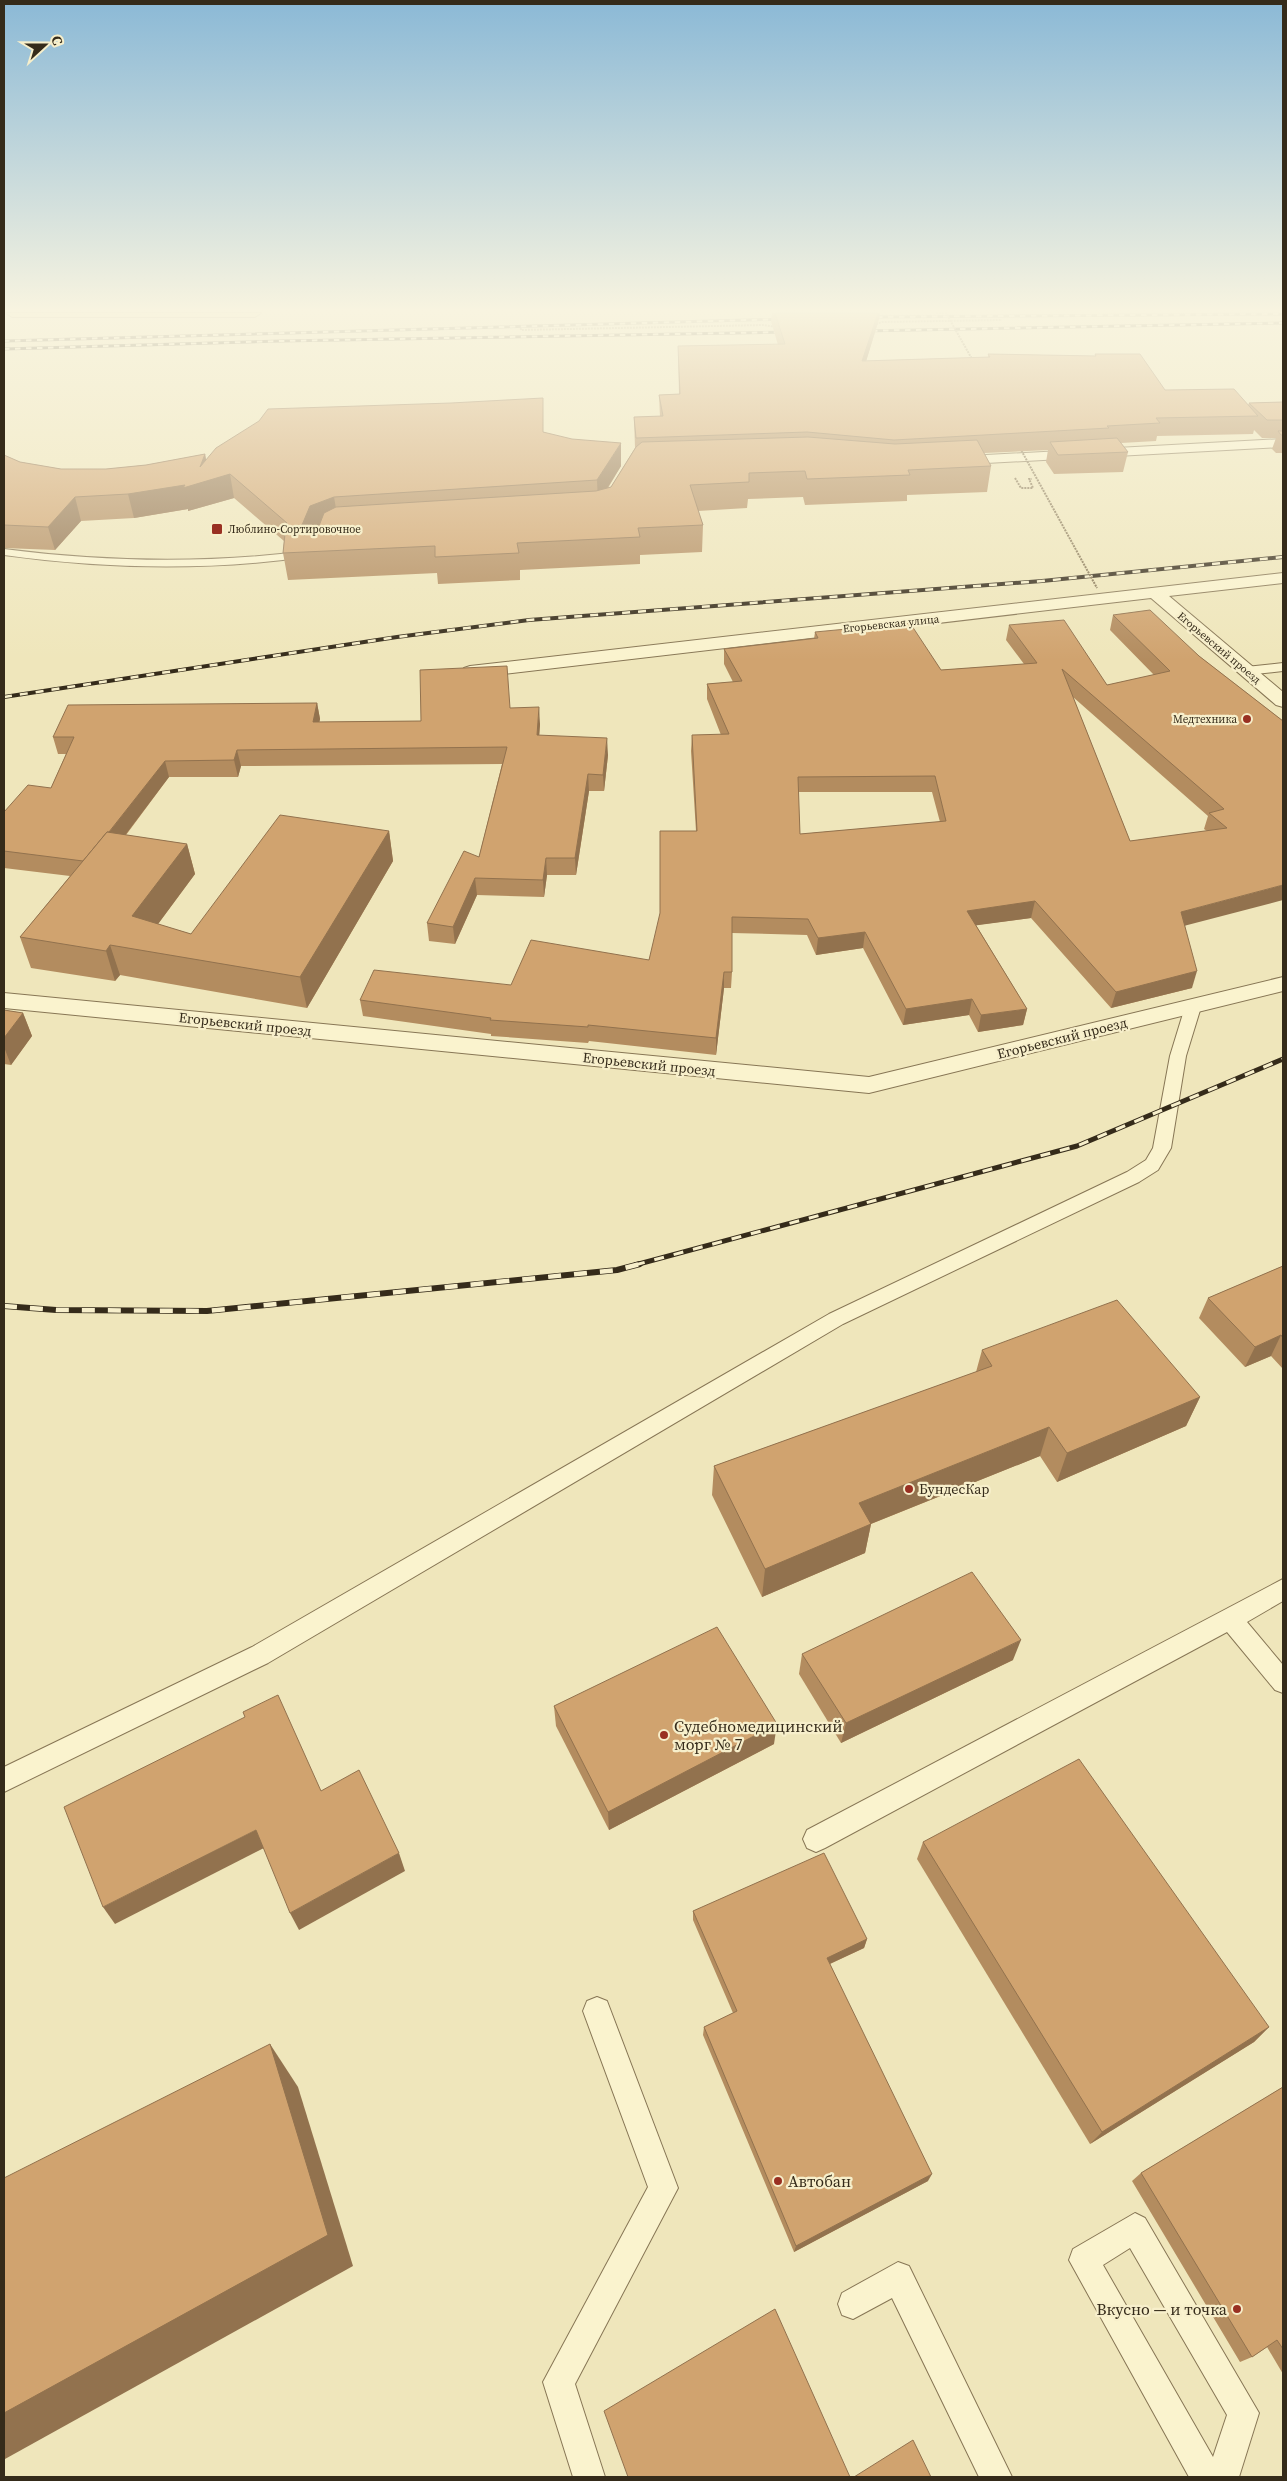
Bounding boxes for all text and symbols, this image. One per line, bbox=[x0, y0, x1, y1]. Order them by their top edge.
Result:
north arrow bbox=[20, 20, 70, 70]
text: С bbox=[46, 33, 68, 48]
marker: Люблино-Сортировочное bbox=[210, 522, 224, 536]
place label: Люблино-Сортировочное bbox=[228, 522, 361, 537]
street label: Егорьевский проезд bbox=[1174, 609, 1264, 687]
street label: Егорьевская улица bbox=[842, 611, 940, 637]
place label: Медтехника bbox=[1173, 712, 1237, 727]
marker: Медтехника bbox=[1241, 713, 1253, 725]
street label: Егорьевский проезд bbox=[178, 1007, 312, 1041]
street label: Егорьевский проезд bbox=[995, 1012, 1129, 1064]
street label: Егорьевский проезд bbox=[582, 1047, 716, 1081]
place label: БундесКар bbox=[919, 1479, 989, 1499]
marker: БундесКар bbox=[903, 1483, 915, 1495]
place label: Судебномедицинский морг № 7 bbox=[674, 1715, 843, 1755]
marker: Судебномедицинский морг № 7 bbox=[658, 1729, 670, 1741]
place label: Автобан bbox=[788, 2170, 851, 2192]
marker: Автобан bbox=[772, 2175, 784, 2187]
place label: Вкусно — и точка bbox=[1096, 2298, 1228, 2320]
marker: Вкусно — и точка bbox=[1231, 2303, 1243, 2315]

